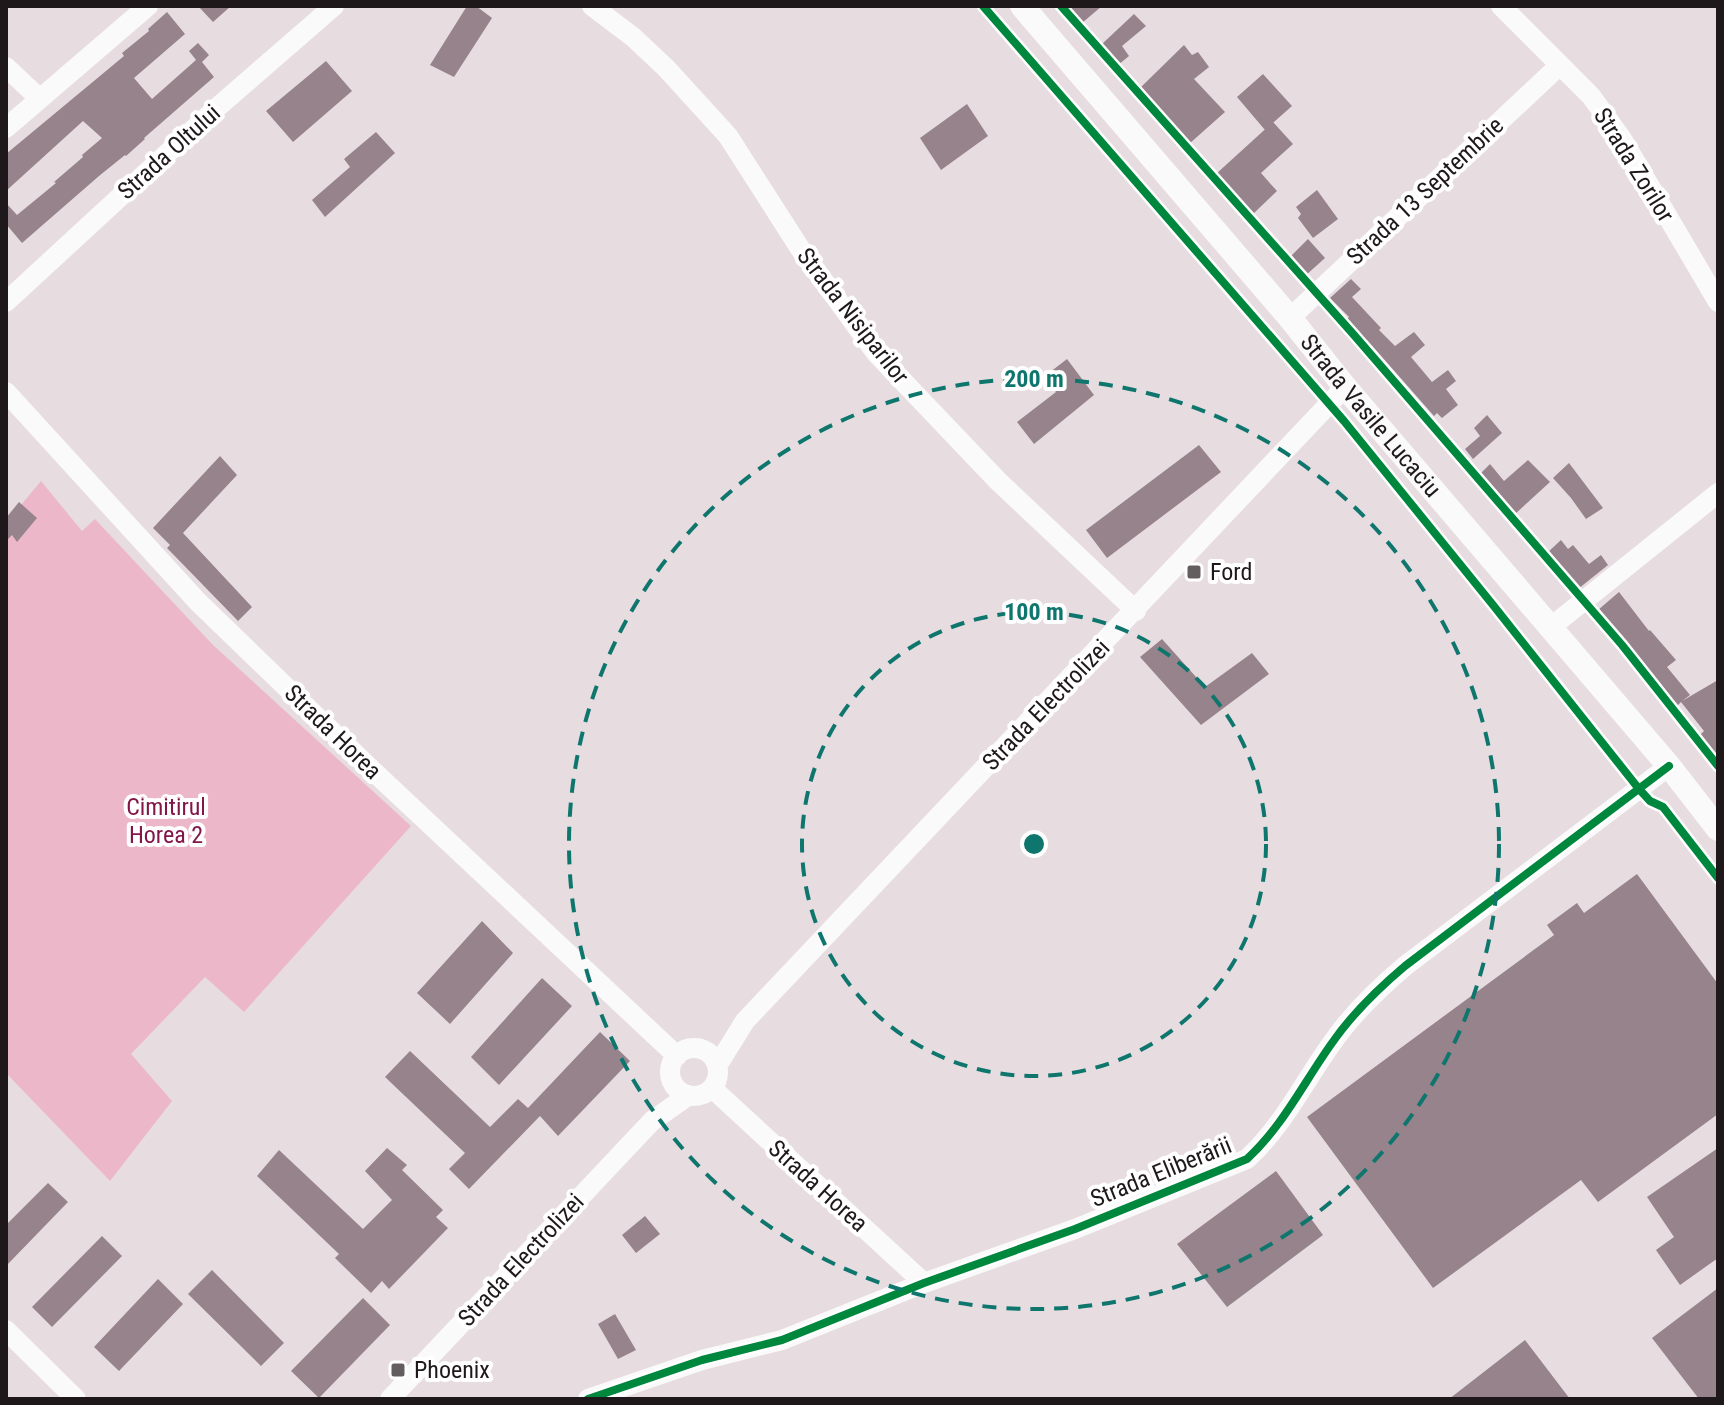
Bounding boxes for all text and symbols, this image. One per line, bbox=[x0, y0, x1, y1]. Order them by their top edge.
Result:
street label: Strada Oltului bbox=[112, 99, 226, 205]
street label: Strada Zorilor bbox=[1588, 103, 1680, 227]
street label: Strada 13 Septembrie bbox=[1341, 111, 1509, 271]
street label: Strada Nisiparilor bbox=[791, 243, 915, 389]
street label: Strada Vasile Lucaciu bbox=[1295, 329, 1447, 503]
text: 200 m bbox=[1004, 365, 1064, 393]
place label: Ford bbox=[1210, 558, 1252, 586]
marker: Ford bbox=[1185, 563, 1203, 581]
text: 100 m bbox=[1004, 598, 1064, 626]
street label: Strada Electrolizei bbox=[977, 634, 1115, 776]
street label: Strada Horea bbox=[279, 679, 387, 785]
park label: Cimitirul Horea 2 bbox=[126, 793, 206, 849]
centre of rings bbox=[1020, 830, 1048, 858]
street label: Strada Eliberării bbox=[1086, 1131, 1236, 1213]
street label: Strada Horea bbox=[763, 1134, 873, 1238]
street label: Strada Electrolizei bbox=[452, 1188, 590, 1332]
place label: Phoenix bbox=[414, 1356, 490, 1384]
marker: Phoenix bbox=[389, 1361, 407, 1379]

